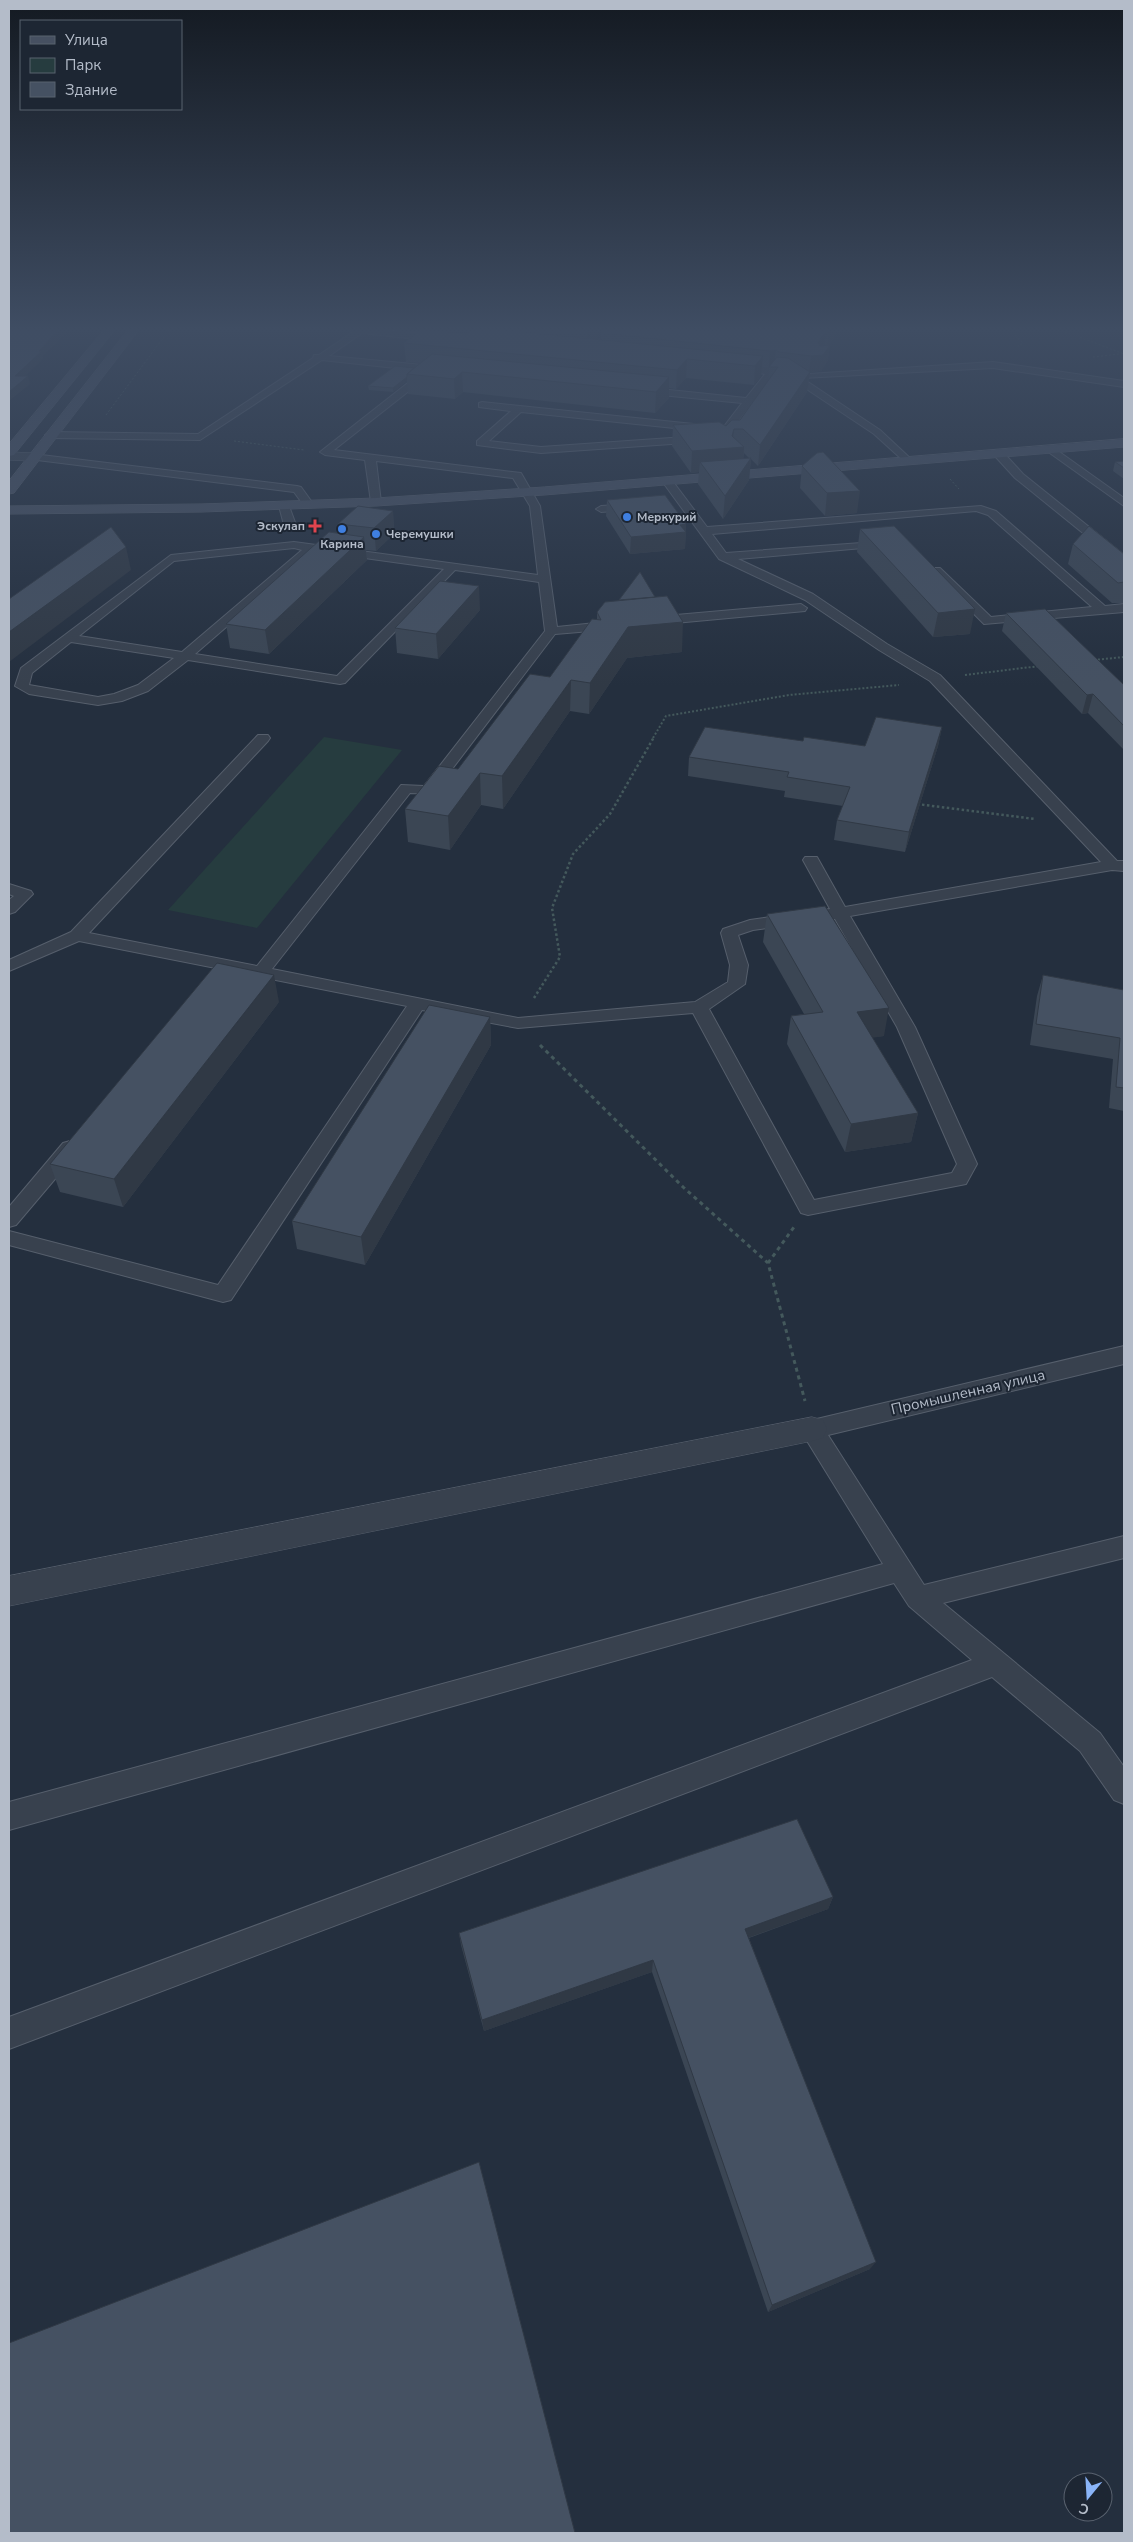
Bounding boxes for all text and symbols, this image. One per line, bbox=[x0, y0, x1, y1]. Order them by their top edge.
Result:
legend bbox=[20, 20, 182, 110]
text: Улица bbox=[64, 30, 108, 50]
text: Парк bbox=[65, 55, 101, 75]
text: Здание bbox=[65, 80, 117, 100]
place label: Меркурий bbox=[637, 509, 697, 525]
marker: Меркурий bbox=[621, 511, 633, 523]
place label: Эскулап bbox=[257, 518, 305, 534]
marker: Эскулап bbox=[309, 520, 321, 532]
marker: Карина bbox=[336, 523, 348, 535]
place label: Черемушки bbox=[386, 526, 454, 542]
marker: Черемушки bbox=[370, 528, 382, 540]
place label: Карина bbox=[320, 536, 364, 552]
street label: Промышленная улица bbox=[889, 1365, 1047, 1419]
north arrow bbox=[1063, 2472, 1113, 2522]
text: С bbox=[1076, 2498, 1092, 2519]

